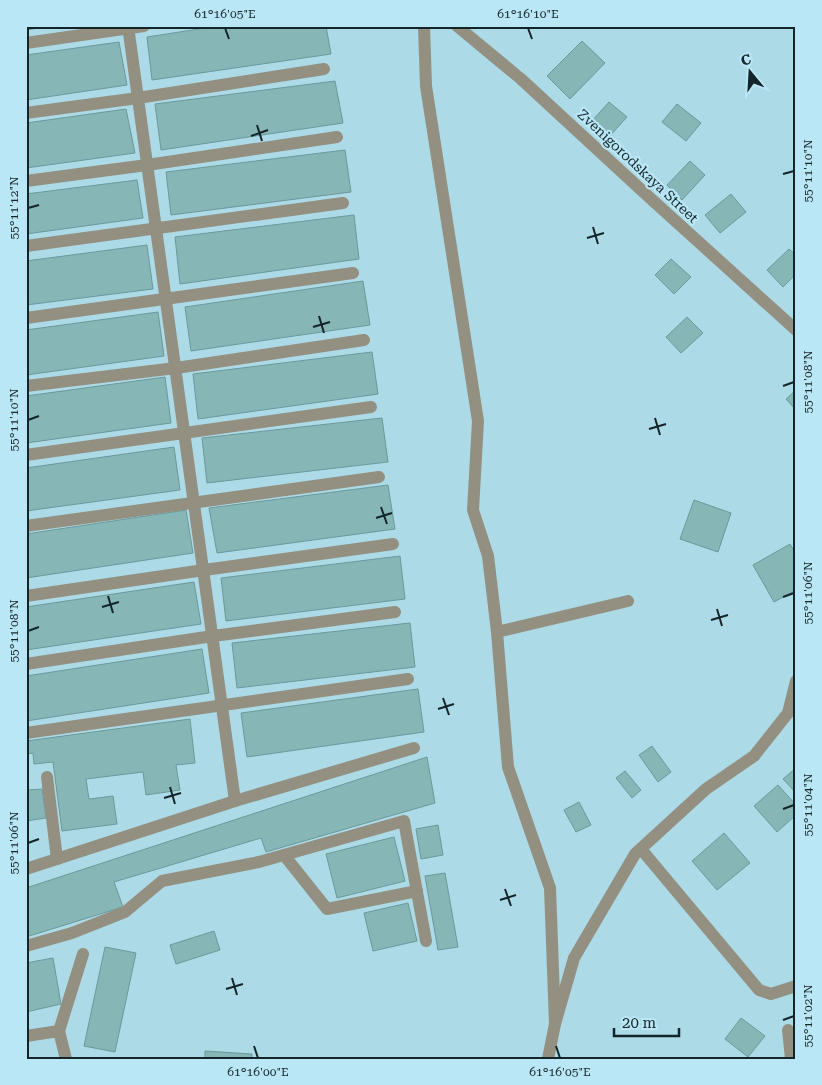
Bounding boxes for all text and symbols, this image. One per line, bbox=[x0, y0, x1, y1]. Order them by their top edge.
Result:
text: 61°16'05"E bbox=[194, 7, 256, 21]
text: 61°16'10"E bbox=[497, 7, 559, 21]
north arrow bbox=[724, 48, 774, 98]
text: С bbox=[739, 50, 753, 69]
street label: Zvenigorodskaya Street bbox=[575, 106, 701, 226]
text: 55°11'10"N bbox=[801, 139, 815, 203]
text: 55°11'12"N bbox=[7, 176, 21, 240]
text: 55°11'08"N bbox=[801, 350, 815, 414]
text: 55°11'10"N bbox=[7, 388, 21, 452]
text: 55°11'06"N bbox=[801, 561, 815, 625]
text: 55°11'08"N bbox=[7, 599, 21, 663]
text: 55°11'04"N bbox=[801, 773, 815, 837]
text: 55°11'06"N bbox=[7, 811, 21, 875]
text: 55°11'02"N bbox=[801, 984, 815, 1048]
scale bar bbox=[614, 1005, 680, 1037]
text: 20 m bbox=[622, 1014, 657, 1032]
text: 61°16'00"E bbox=[227, 1065, 289, 1079]
text: 61°16'05"E bbox=[529, 1065, 591, 1079]

